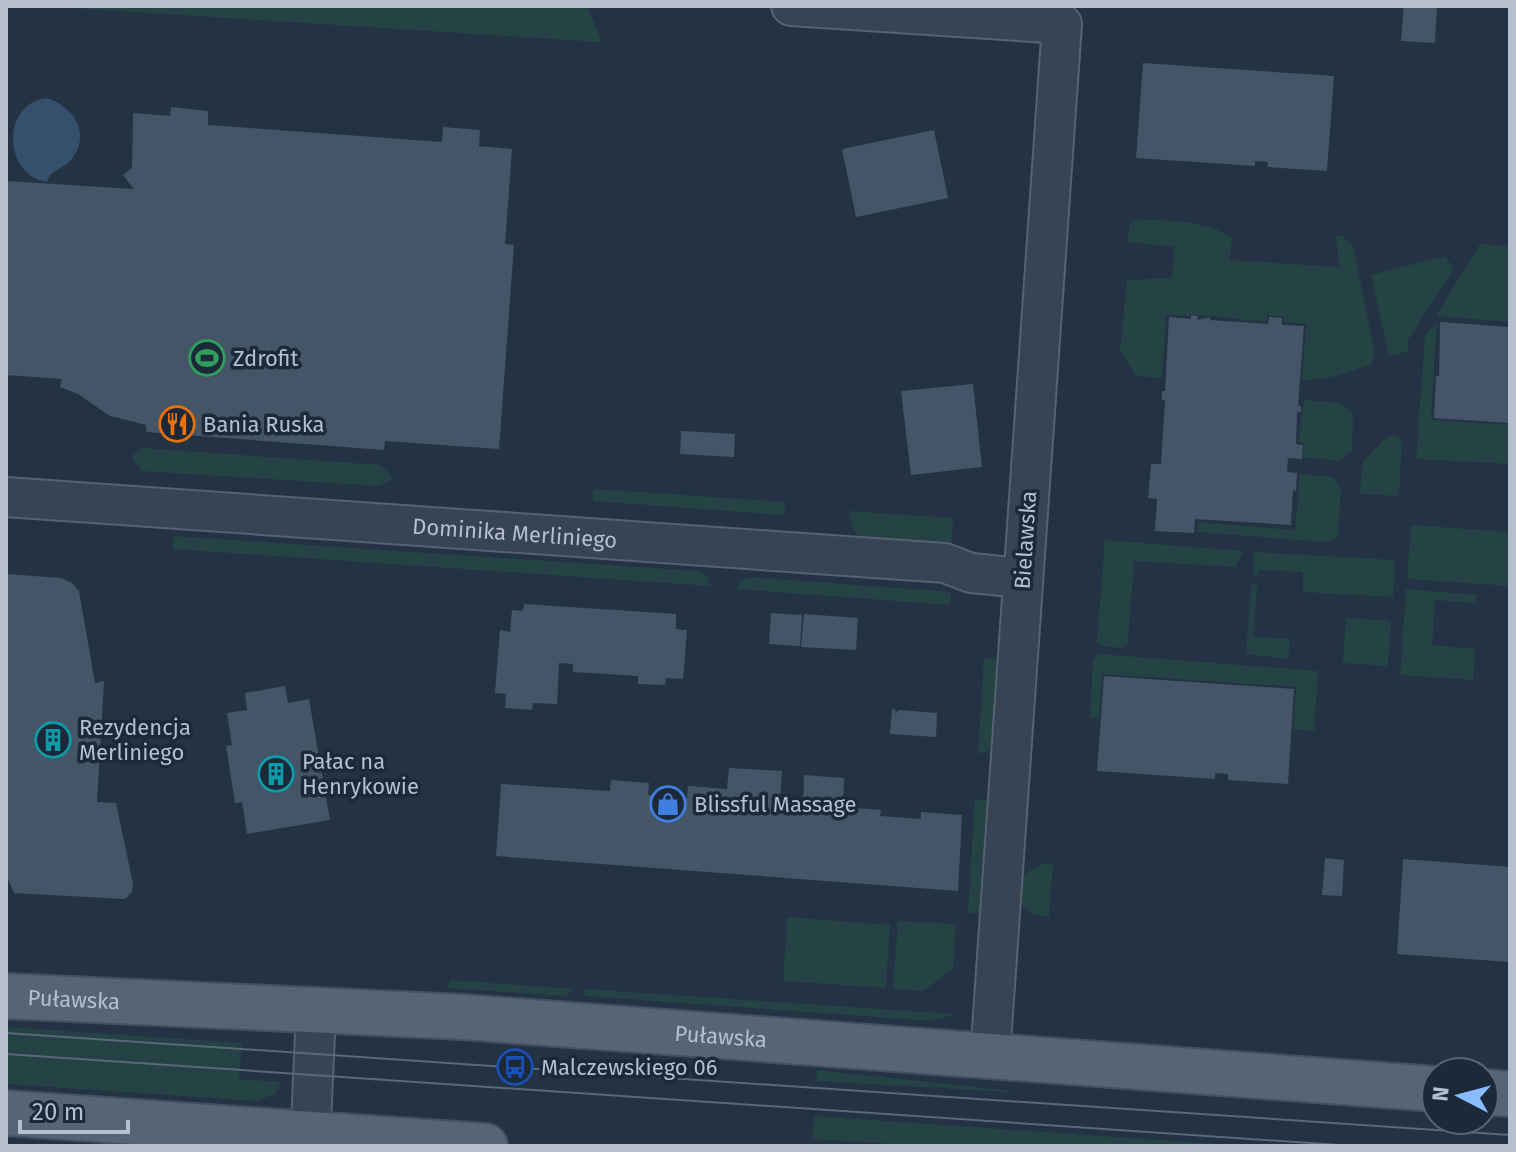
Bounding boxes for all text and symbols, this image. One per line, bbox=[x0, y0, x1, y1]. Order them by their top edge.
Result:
sports icon: Zdrofit bbox=[188, 339, 226, 377]
place label: Zdrofit bbox=[233, 345, 298, 372]
restaurant icon: Bania Ruska bbox=[158, 405, 196, 443]
place label: Bania Ruska bbox=[203, 411, 325, 438]
street label: Bielawska bbox=[1009, 490, 1042, 590]
street label: Dominika Merliniego bbox=[411, 513, 618, 554]
place label: Rezydencja Merliniego bbox=[79, 714, 191, 766]
building icon: Rezydencja Merliniego bbox=[34, 721, 72, 759]
place label: Pałac na Henrykowie bbox=[302, 748, 419, 800]
building icon: Pałac na Henrykowie bbox=[257, 755, 295, 793]
shop icon: Blissful Massage bbox=[649, 785, 687, 823]
place label: Blissful Massage bbox=[694, 791, 857, 818]
street label: Puławska bbox=[27, 984, 121, 1015]
street label: Puławska bbox=[674, 1020, 768, 1053]
bus stop icon: Malczewskiego 06 bbox=[496, 1048, 534, 1086]
place label: Malczewskiego 06 bbox=[541, 1054, 717, 1081]
north arrow bbox=[1420, 1056, 1500, 1136]
scale bar bbox=[20, 1084, 128, 1134]
text: N bbox=[1426, 1085, 1455, 1103]
text: 20 m bbox=[32, 1098, 84, 1126]

